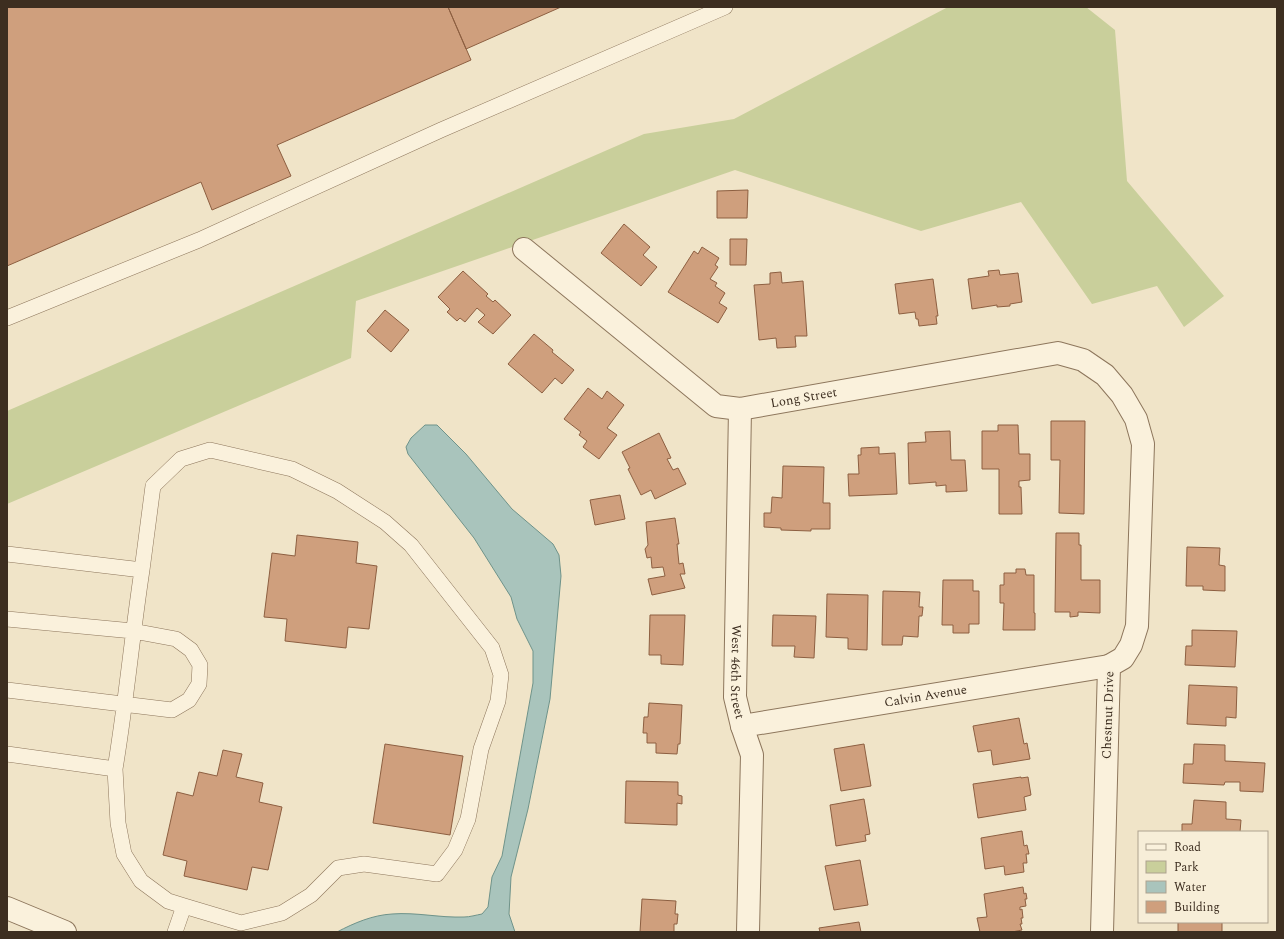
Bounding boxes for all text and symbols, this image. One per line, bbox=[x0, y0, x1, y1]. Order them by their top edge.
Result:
street label: Long Street bbox=[769, 382, 839, 413]
street label: West 46th Street bbox=[725, 624, 750, 721]
street label: Chestnut Drive bbox=[1096, 671, 1120, 759]
street label: Calvin Avenue bbox=[883, 679, 968, 713]
legend bbox=[1138, 831, 1268, 923]
text: Road bbox=[1174, 838, 1201, 857]
text: Park bbox=[1174, 858, 1199, 877]
text: Water bbox=[1174, 878, 1206, 897]
text: Building bbox=[1174, 898, 1220, 917]

